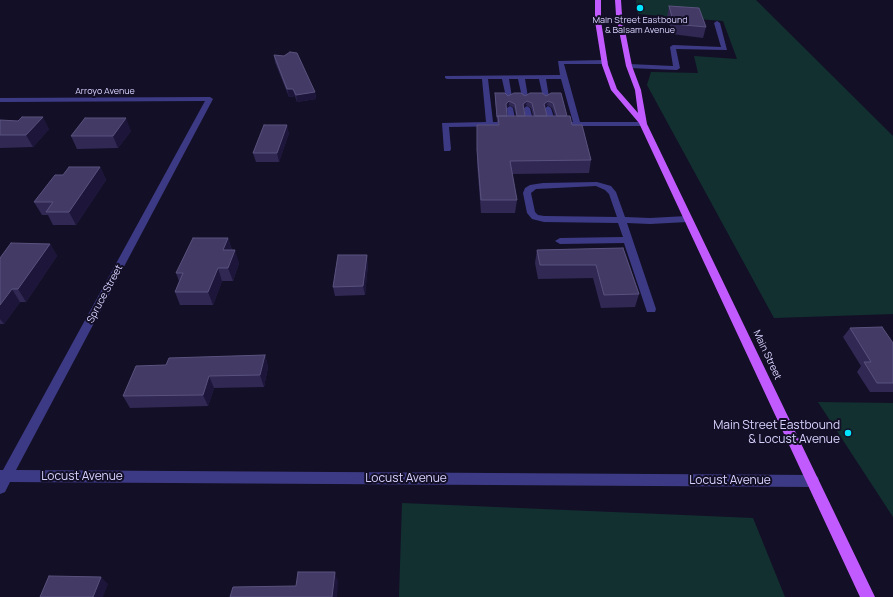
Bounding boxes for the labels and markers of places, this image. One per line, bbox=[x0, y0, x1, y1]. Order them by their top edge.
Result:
marker: Main Street Eastbound & Balsam Avenue bbox=[635, 3, 645, 13]
place label: Main Street Eastbound & Balsam Avenue bbox=[592, 15, 688, 36]
place label: Main Street Eastbound & Locust Avenue bbox=[713, 419, 840, 447]
marker: Main Street Eastbound & Locust Avenue bbox=[843, 428, 853, 438]

